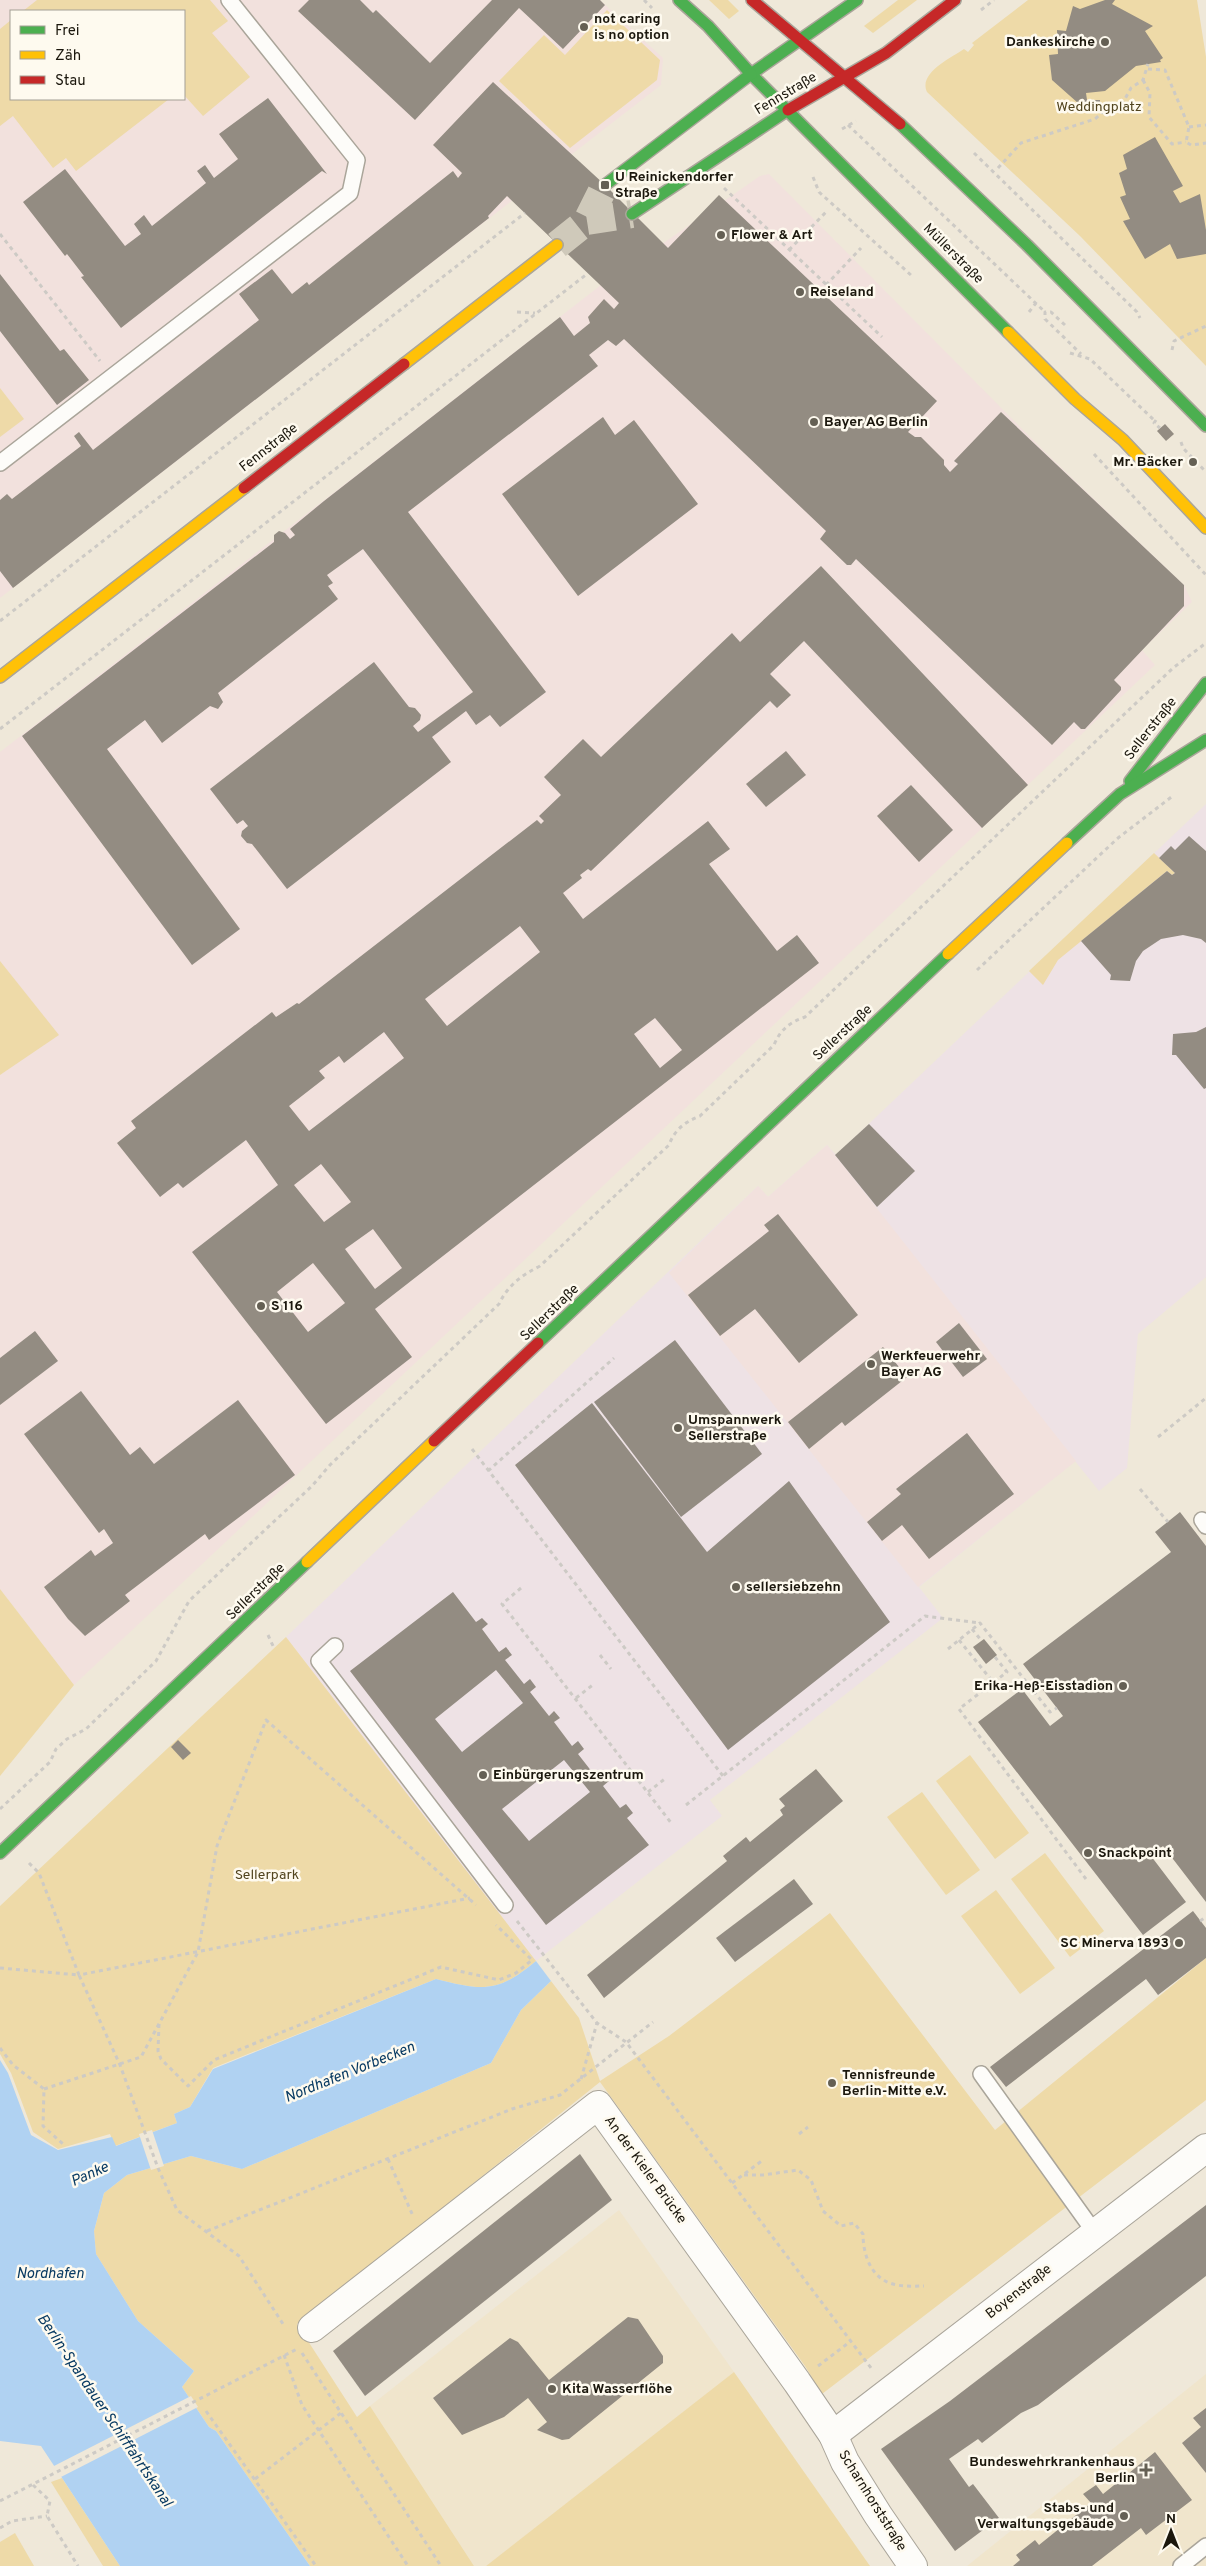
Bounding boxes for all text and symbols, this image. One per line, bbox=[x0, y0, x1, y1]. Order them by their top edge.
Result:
legend bbox=[10, 10, 185, 100]
place label: not caring is no option bbox=[594, 11, 669, 44]
marker: not caring is no option bbox=[578, 21, 590, 33]
text: Frei bbox=[55, 22, 80, 41]
place label: Dankeskirche bbox=[1006, 34, 1095, 51]
marker: Dankeskirche bbox=[1099, 36, 1111, 48]
text: Zäh bbox=[55, 47, 81, 66]
street label: Fennstraße bbox=[752, 69, 820, 119]
text: Stau bbox=[55, 72, 86, 91]
park label: Weddingplatz bbox=[1056, 99, 1142, 116]
place label: U Reinickendorfer Straße bbox=[615, 169, 733, 202]
marker: U Reinickendorfer Straße bbox=[599, 179, 611, 191]
street label: Müllerstraße bbox=[919, 220, 987, 288]
place label: Flower & Art bbox=[731, 227, 813, 244]
marker: Flower & Art bbox=[715, 229, 727, 241]
place label: Reiseland bbox=[810, 284, 874, 301]
marker: Reiseland bbox=[794, 286, 806, 298]
place label: Bayer AG Berlin bbox=[824, 414, 928, 431]
marker: Bayer AG Berlin bbox=[808, 416, 820, 428]
street label: Fennstraße bbox=[236, 420, 302, 476]
place label: Mr. Bäcker bbox=[1113, 454, 1183, 471]
marker: Mr. Bäcker bbox=[1187, 456, 1199, 468]
street label: Sellerstraße bbox=[1121, 694, 1181, 764]
street label: Sellerstraße bbox=[810, 1001, 876, 1065]
street label: Sellerstraße bbox=[517, 1281, 583, 1345]
place label: S 116 bbox=[271, 1298, 303, 1315]
marker: S 116 bbox=[255, 1300, 267, 1312]
place label: Werkfeuerwehr Bayer AG bbox=[881, 1348, 980, 1381]
marker: Werkfeuerwehr Bayer AG bbox=[865, 1358, 877, 1370]
place label: Umspannwerk Sellerstraße bbox=[688, 1412, 782, 1445]
marker: Umspannwerk Sellerstraße bbox=[672, 1422, 684, 1434]
street label: Sellerstraße bbox=[223, 1560, 289, 1624]
place label: sellersiebzehn bbox=[746, 1579, 841, 1596]
marker: sellersiebzehn bbox=[730, 1581, 742, 1593]
place label: Erika-Heß-Eisstadion bbox=[974, 1678, 1113, 1695]
marker: Erika-Heß-Eisstadion bbox=[1117, 1680, 1129, 1692]
place label: Einbürgerungszentrum bbox=[493, 1767, 644, 1784]
marker: Einbürgerungszentrum bbox=[477, 1769, 489, 1781]
place label: Snackpoint bbox=[1098, 1845, 1172, 1862]
marker: Snackpoint bbox=[1082, 1847, 1094, 1859]
park label: Sellerpark bbox=[235, 1867, 299, 1884]
place label: SC Minerva 1893 bbox=[1060, 1935, 1169, 1952]
marker: SC Minerva 1893 bbox=[1173, 1937, 1185, 1949]
water label: Nordhafen Vorbecken bbox=[282, 2038, 418, 2108]
place label: Tennisfreunde Berlin-Mitte e.V. bbox=[842, 2067, 946, 2100]
marker: Tennisfreunde Berlin-Mitte e.V. bbox=[826, 2077, 838, 2089]
street label: An der Kieler Brücke bbox=[600, 2113, 690, 2227]
water label: Panke bbox=[68, 2158, 112, 2192]
street label: Boyenstraße bbox=[983, 2261, 1055, 2323]
water label: Nordhafen bbox=[16, 2265, 84, 2284]
water label: Berlin-Spandauer Schifffahrtskanal bbox=[32, 2311, 177, 2512]
place label: Kita Wasserflöhe bbox=[562, 2381, 673, 2398]
marker: Kita Wasserflöhe bbox=[546, 2383, 558, 2395]
street label: Scharnhorststraße bbox=[834, 2447, 910, 2555]
place label: Bundeswehrkrankenhaus Berlin bbox=[969, 2454, 1135, 2487]
marker: Bundeswehrkrankenhaus Berlin bbox=[1139, 2463, 1153, 2477]
place label: Stabs- und Verwaltungsgebäude bbox=[977, 2500, 1114, 2533]
north arrow bbox=[1146, 2506, 1196, 2556]
marker: Stabs- und Verwaltungsgebäude bbox=[1118, 2510, 1130, 2522]
text: N bbox=[1166, 2511, 1176, 2528]

